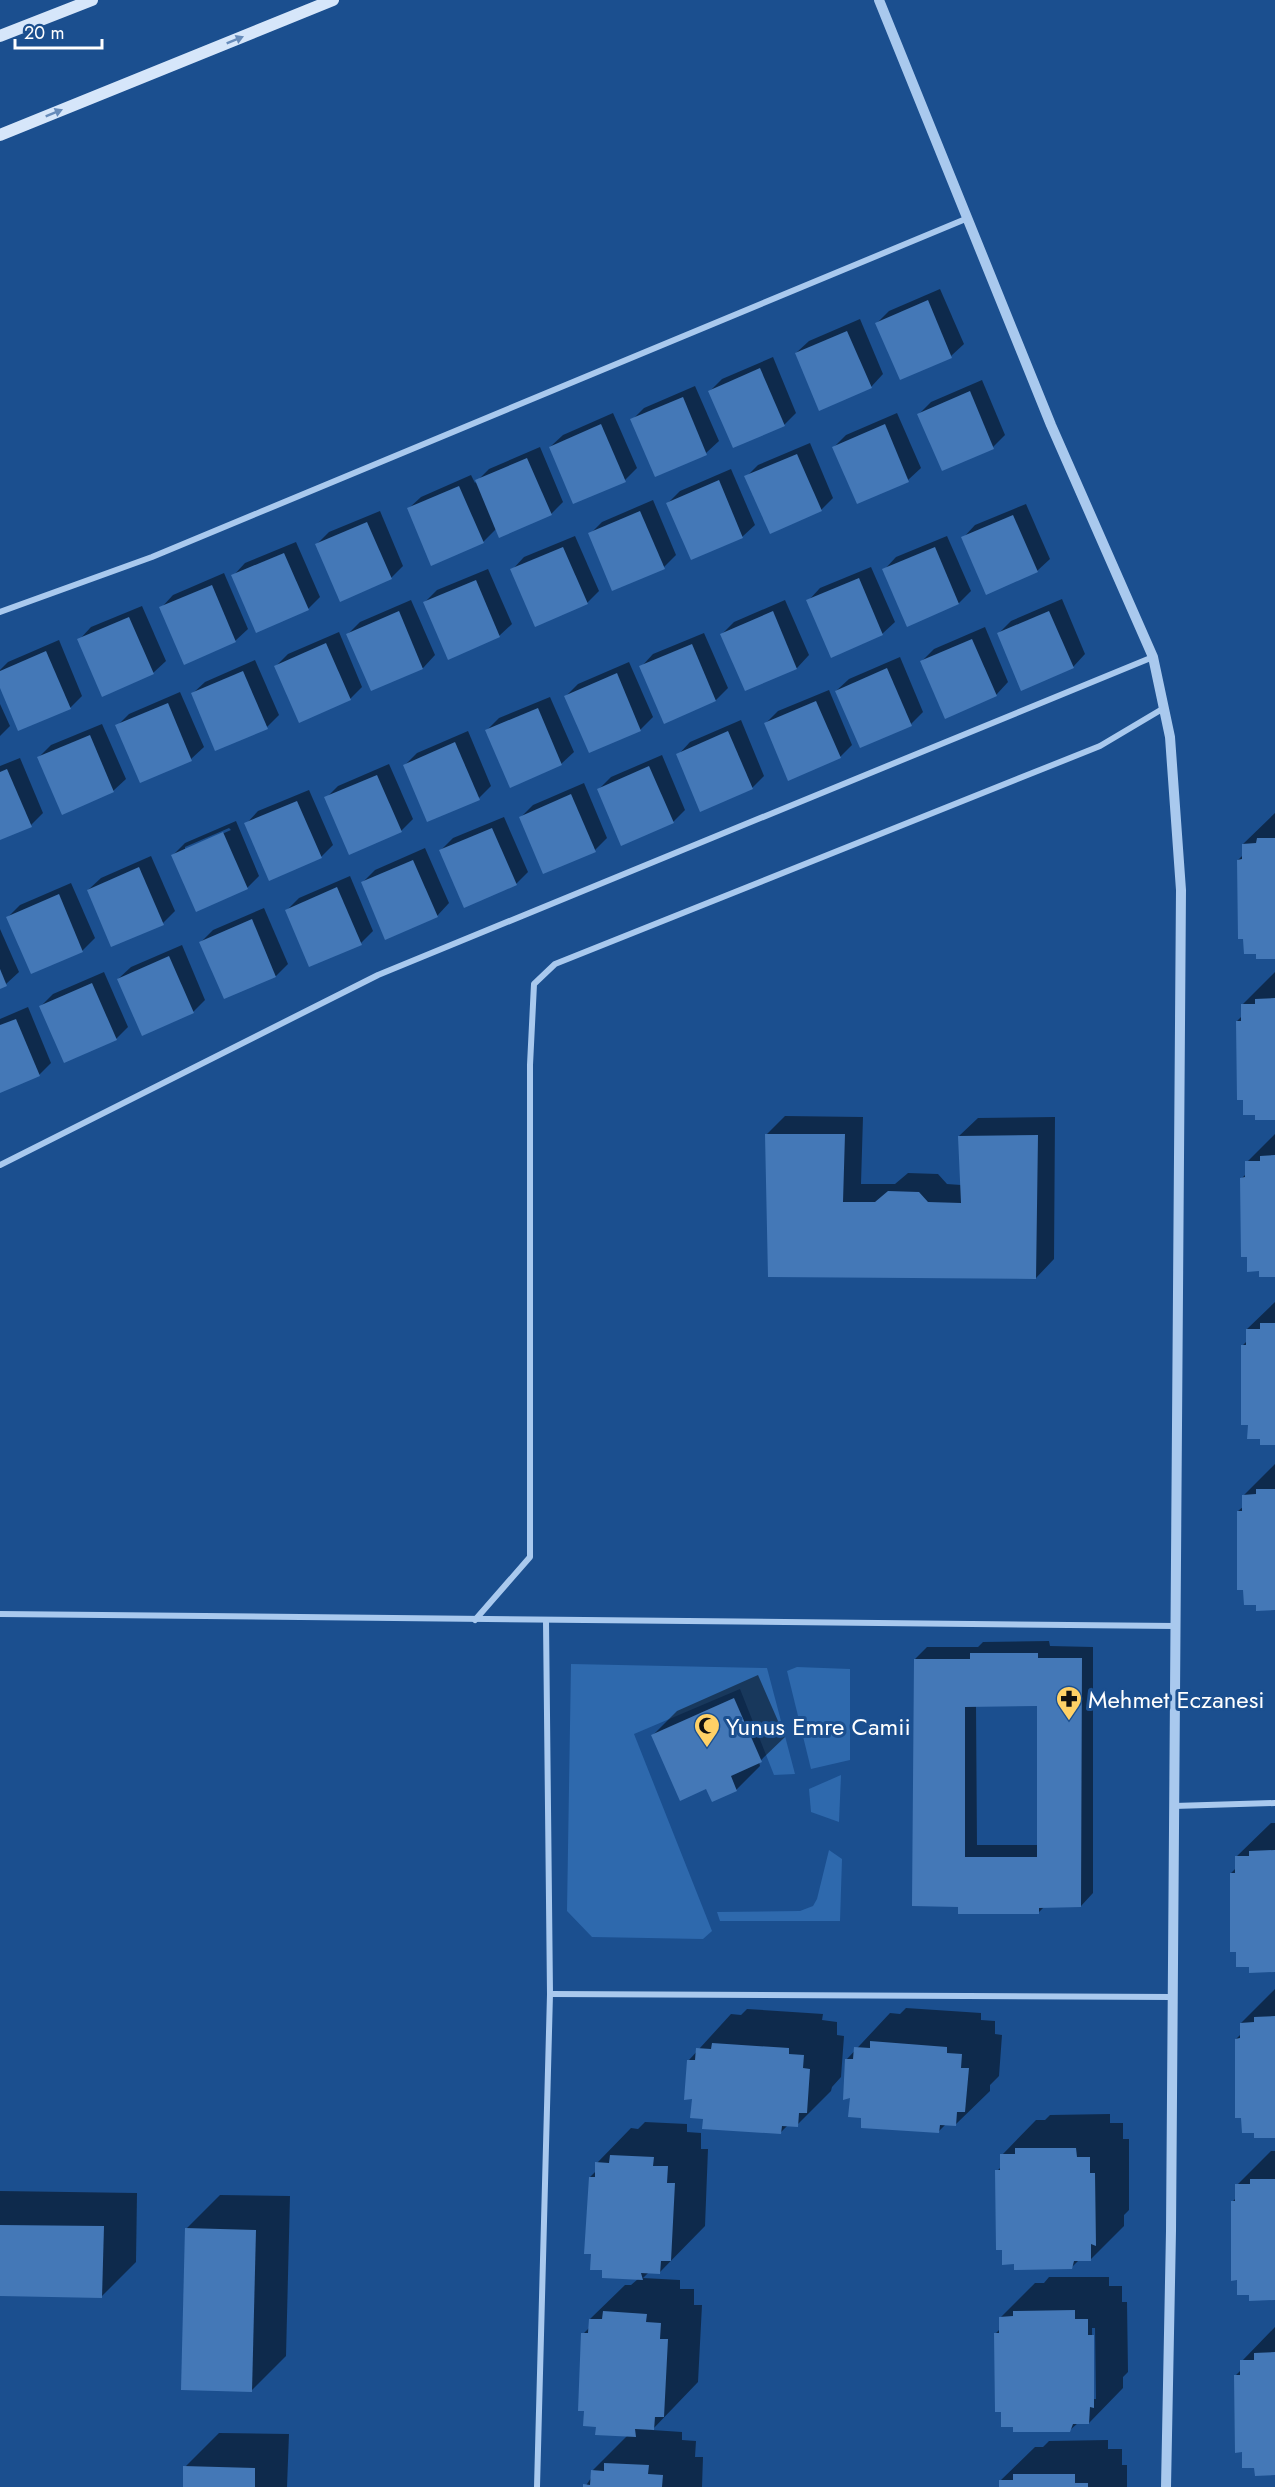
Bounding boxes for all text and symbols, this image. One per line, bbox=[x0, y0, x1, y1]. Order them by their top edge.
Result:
scale bar bbox=[15, 12, 102, 50]
text: 20 m bbox=[24, 20, 64, 46]
one-way arrow bbox=[226, 35, 244, 44]
one-way arrow bbox=[45, 108, 63, 117]
place label: Mehmet Eczanesi bbox=[1088, 1682, 1265, 1717]
pharmacy icon: Mehmet Eczanesi bbox=[1054, 1684, 1084, 1722]
place label: Yunus Emre Camii bbox=[726, 1709, 911, 1744]
mosque icon: Yunus Emre Camii bbox=[692, 1711, 722, 1749]

